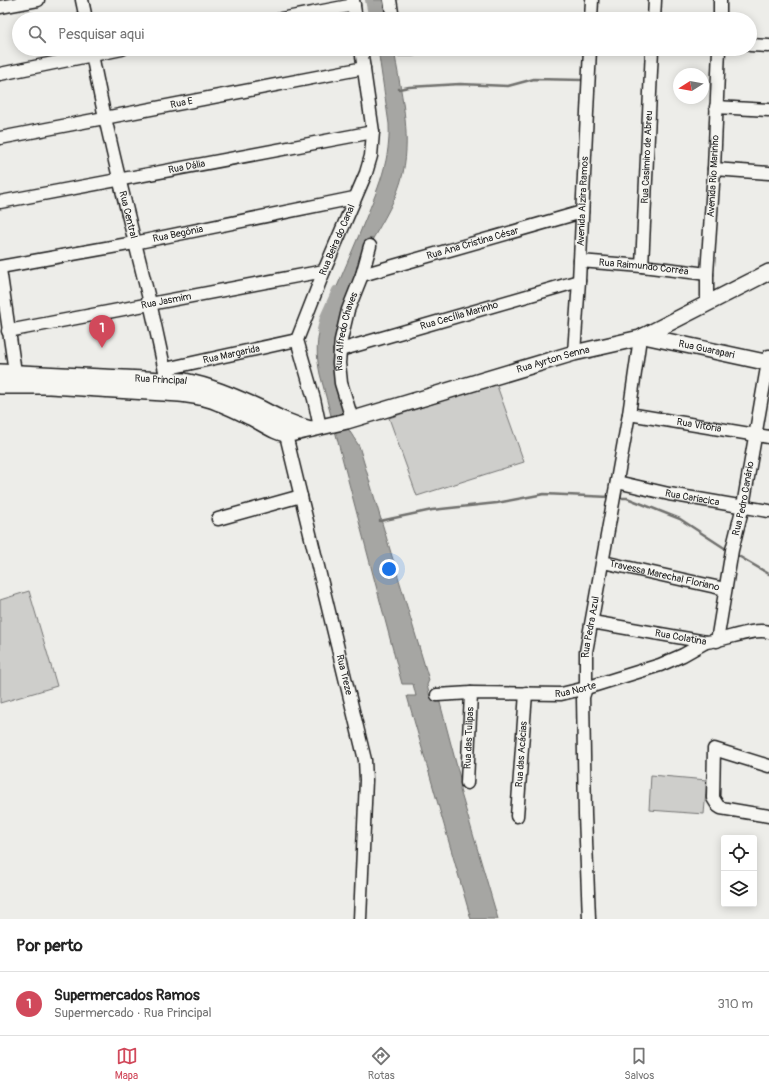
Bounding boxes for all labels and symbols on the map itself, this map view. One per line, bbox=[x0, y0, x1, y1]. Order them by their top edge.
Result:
north arrow bbox=[673, 68, 709, 104]
street label: Rua E bbox=[169, 95, 194, 111]
street label: Rua Casimiro de Abreu bbox=[639, 110, 655, 204]
street label: Avenida Rio Marinho bbox=[705, 134, 721, 218]
street label: Avenida Alzira Ramos bbox=[575, 156, 591, 246]
street label: Rua Dália bbox=[167, 158, 207, 176]
street label: Rua Central bbox=[116, 190, 140, 240]
street label: Rua Beira do Canal bbox=[317, 203, 358, 277]
street label: Rua Begônia bbox=[152, 223, 204, 245]
street label: Rua Ana Cristina César bbox=[425, 224, 520, 262]
street label: Rua Raimundo Corrêa bbox=[598, 257, 690, 278]
street label: Rua Jasmim bbox=[140, 290, 192, 312]
street label: Rua Alfredo Chaves bbox=[333, 290, 361, 372]
street label: Rua Cecília Marinho bbox=[419, 298, 500, 333]
pin: 1 bbox=[89, 315, 115, 348]
street label: Rua Guarapari bbox=[677, 338, 736, 361]
street label: Rua Margarida bbox=[202, 342, 261, 366]
street label: Rua Ayrton Senna bbox=[515, 344, 591, 376]
street label: Rua Principal bbox=[134, 373, 188, 387]
street label: Rua Vitória bbox=[676, 416, 723, 435]
street label: Rua Pedro Canário bbox=[730, 460, 757, 537]
street label: Rua Cariacica bbox=[664, 487, 721, 509]
street label: Travessa Marechal Floriano bbox=[608, 558, 721, 594]
your location bbox=[379, 559, 399, 579]
street label: Rua Pedra Azul bbox=[580, 595, 602, 658]
street label: Rua Colatina bbox=[654, 627, 708, 648]
street label: Rua Treze bbox=[334, 653, 355, 696]
street label: Rua Norte bbox=[555, 679, 598, 700]
street label: Rua das Tulipas bbox=[462, 706, 476, 769]
street label: Rua das Acácias bbox=[513, 720, 530, 788]

